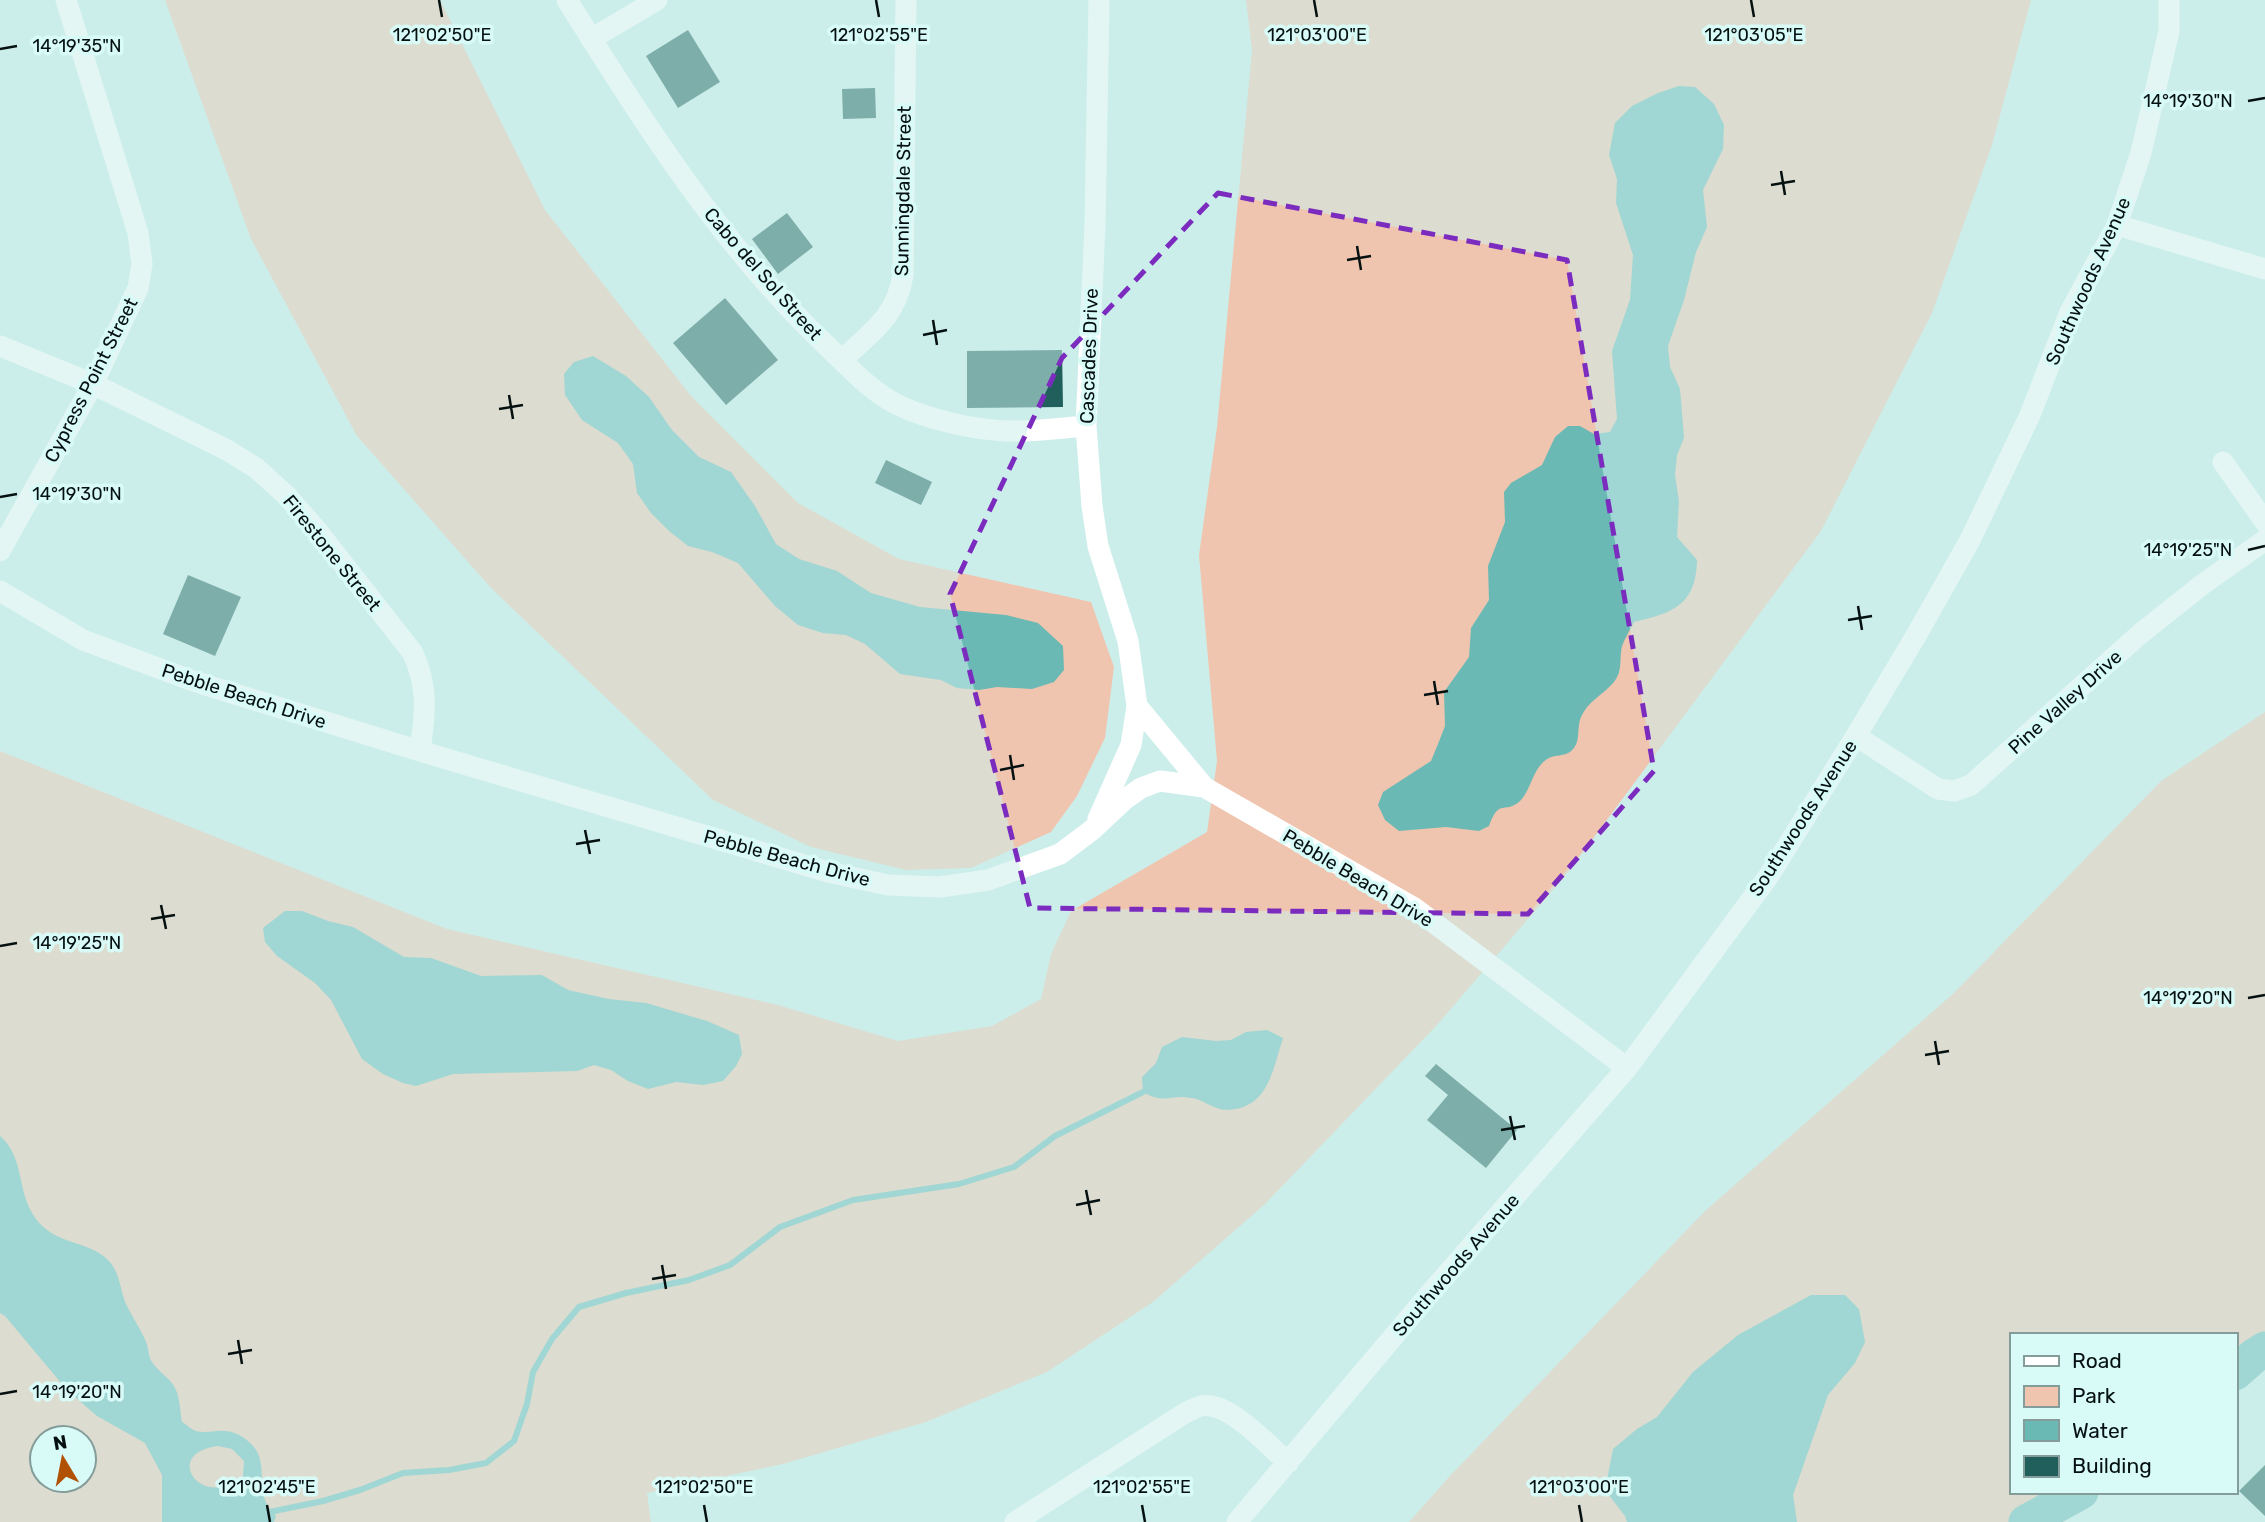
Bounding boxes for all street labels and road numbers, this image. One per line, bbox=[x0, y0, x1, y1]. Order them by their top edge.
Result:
street label: Sunningdale Street bbox=[890, 105, 916, 276]
street label: Southwoods Avenue bbox=[2041, 193, 2135, 369]
street label: Cabo del Sol Street bbox=[699, 203, 827, 345]
street label: Cascades Drive bbox=[1075, 288, 1103, 424]
street label: Cypress Point Street bbox=[39, 293, 143, 466]
street label: Firestone Street bbox=[278, 490, 386, 616]
street label: Pine Valley Drive bbox=[2003, 645, 2127, 759]
street label: Pebble Beach Drive bbox=[159, 659, 329, 733]
street label: Southwoods Avenue bbox=[1744, 736, 1862, 900]
street label: Pebble Beach Drive bbox=[1279, 824, 1437, 932]
street label: Pebble Beach Drive bbox=[701, 825, 873, 891]
street label: Southwoods Avenue bbox=[1388, 1189, 1524, 1341]

